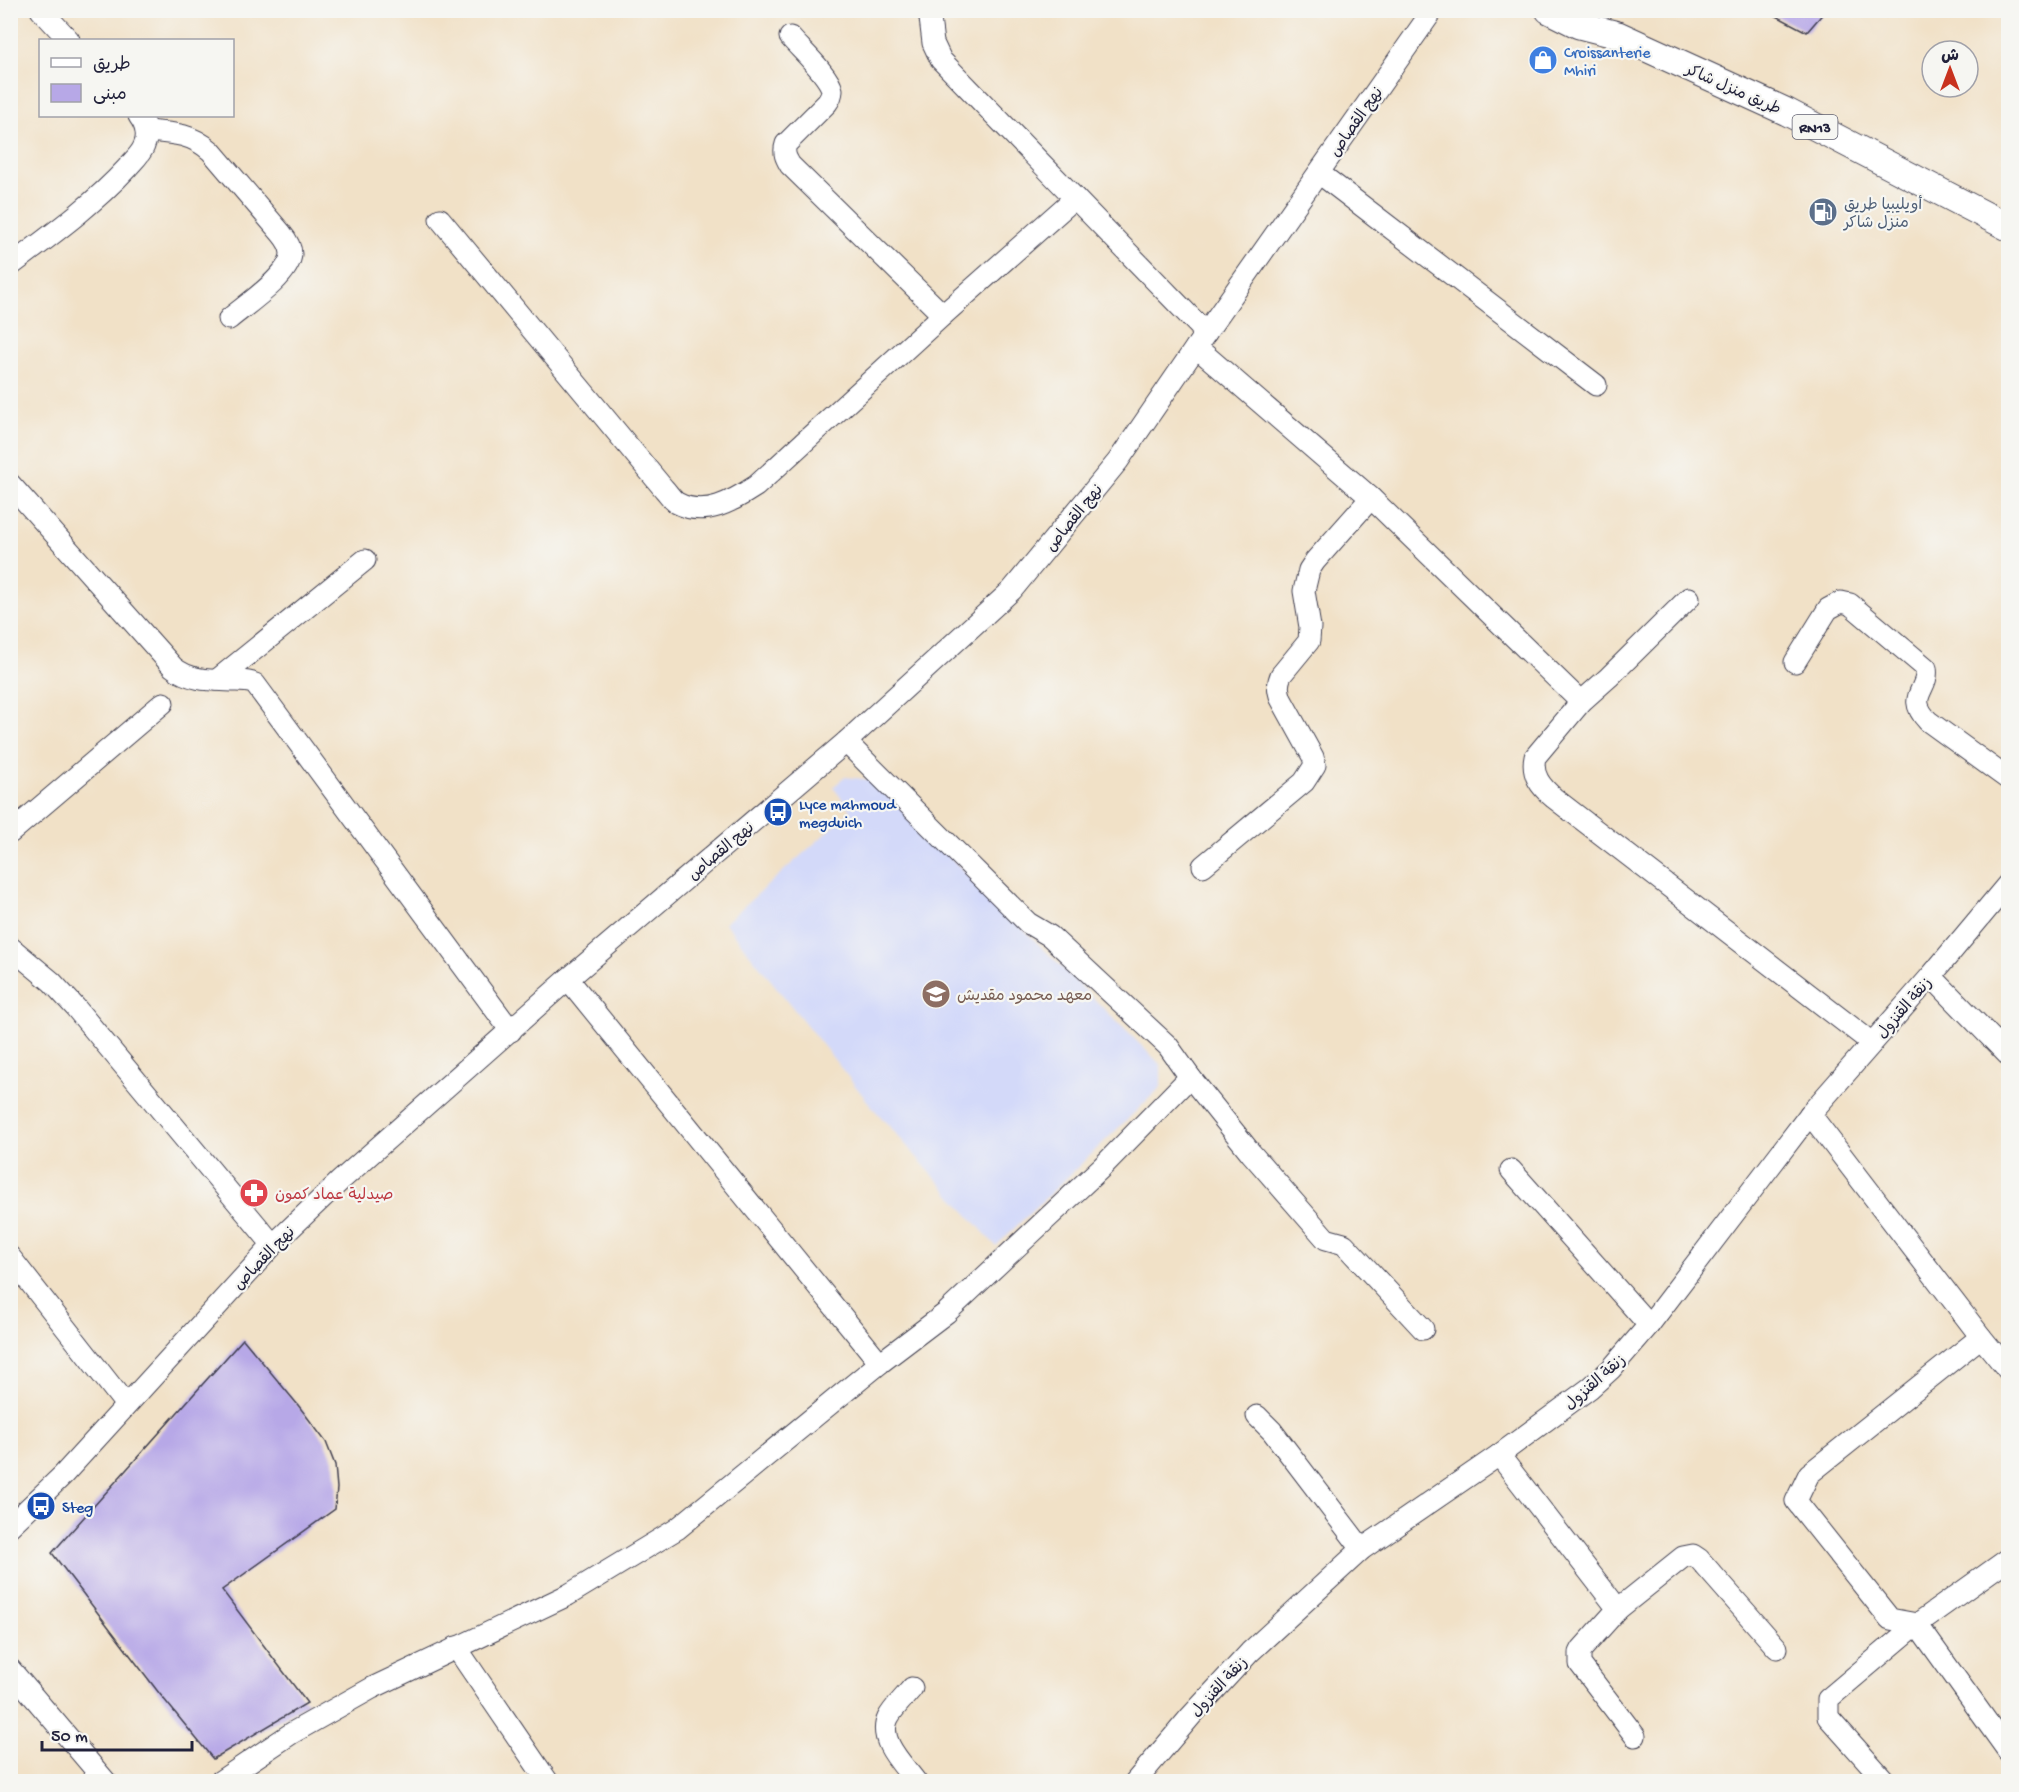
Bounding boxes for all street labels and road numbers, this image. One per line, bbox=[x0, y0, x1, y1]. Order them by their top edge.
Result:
street label: طريق منزل شاكر bbox=[1680, 61, 1783, 121]
street label: نهج القصاص bbox=[1327, 84, 1389, 162]
road number: RN13 bbox=[1792, 115, 1838, 139]
street label: نهج القصاص bbox=[1043, 482, 1109, 557]
street label: نهج القصاص bbox=[685, 819, 759, 886]
street label: زنقة القنزول bbox=[1873, 974, 1937, 1044]
street label: نهج القصاص bbox=[231, 1224, 300, 1295]
street label: زنقة القنزول bbox=[1561, 1351, 1631, 1415]
street label: زنقة القنزول bbox=[1187, 1654, 1253, 1722]

